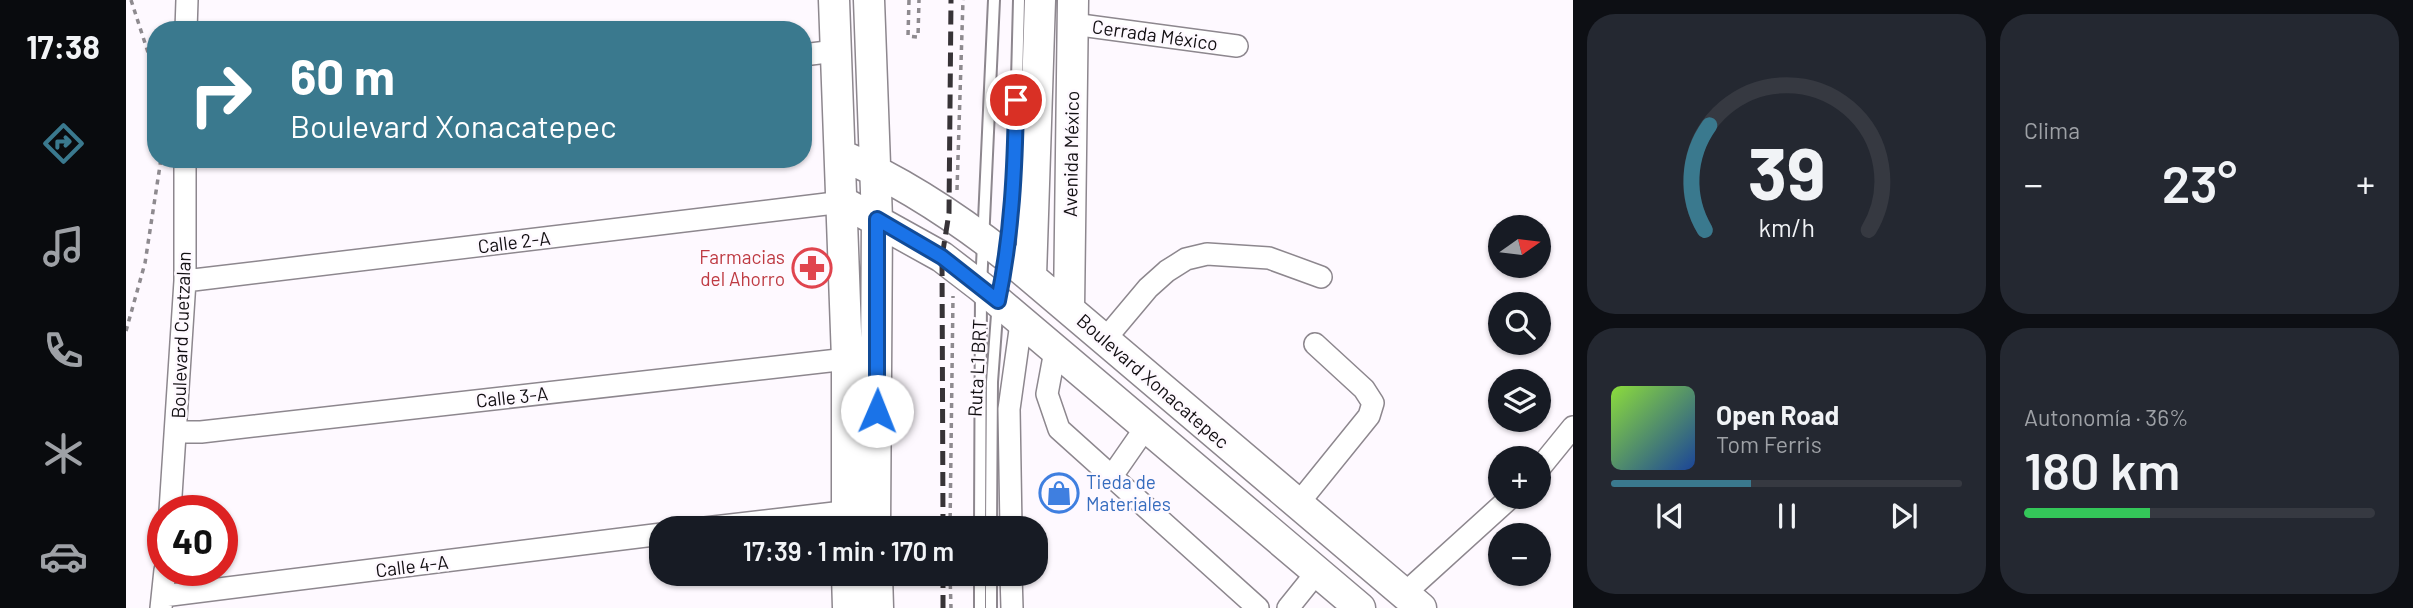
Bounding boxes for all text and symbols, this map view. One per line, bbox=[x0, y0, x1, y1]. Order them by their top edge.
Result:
street label: Cerrada México bbox=[1091, 14, 1219, 55]
text: 17:38 bbox=[26, 27, 100, 65]
text: 60 m bbox=[290, 46, 395, 105]
icon: right bbox=[175, 49, 266, 140]
pin bbox=[986, 70, 1046, 130]
icon: arrive bbox=[997, 81, 1035, 119]
street label: Avenida México bbox=[1058, 91, 1083, 217]
text: Boulevard Xonacatepec bbox=[290, 106, 617, 144]
text: Clima bbox=[2024, 116, 2080, 144]
icon: directions bbox=[39, 119, 88, 168]
text: 39 bbox=[1748, 127, 1825, 215]
text: 23° bbox=[2162, 151, 2237, 213]
text: − bbox=[2024, 160, 2043, 206]
text: + bbox=[2356, 160, 2375, 206]
text: km/h bbox=[1758, 212, 1815, 242]
north arrow bbox=[1488, 215, 1550, 278]
map controls bbox=[1488, 215, 1551, 586]
icon: music bbox=[39, 222, 88, 271]
street label: Calle 2-A bbox=[476, 226, 552, 257]
place label: Farmacias del Ahorro bbox=[699, 245, 785, 290]
pharmacy icon: Farmacias del Ahorro bbox=[791, 247, 833, 289]
street label: Boulevard Cuetzalan bbox=[166, 251, 195, 419]
button: search bbox=[1488, 292, 1551, 355]
street label: Boulevard Xonacatepec bbox=[1073, 308, 1234, 453]
street label: Ruta L1 BRT bbox=[962, 319, 991, 417]
icon: phone bbox=[39, 326, 88, 375]
button: layers bbox=[1488, 369, 1551, 432]
position arrow bbox=[840, 374, 914, 448]
street label: Calle 3-A bbox=[475, 381, 549, 412]
text: Open Road bbox=[1716, 399, 1839, 430]
text: Autonomía · 36% bbox=[2024, 403, 2189, 431]
icon: climate bbox=[39, 429, 88, 478]
text: Tom Ferris bbox=[1716, 430, 1822, 458]
text: 180 km bbox=[2024, 438, 2180, 500]
button: + bbox=[1488, 446, 1551, 509]
place label: Tieda de Materiales bbox=[1086, 470, 1171, 515]
shop icon: Tieda de Materiales bbox=[1038, 472, 1080, 514]
speed limit sign: 40 bbox=[147, 495, 238, 586]
icon: previous bbox=[1651, 497, 1689, 535]
icon: pause bbox=[1768, 497, 1806, 535]
icon: next bbox=[1885, 497, 1923, 535]
button: − bbox=[1488, 523, 1551, 586]
icon: car bbox=[39, 532, 88, 581]
text: 17:39 · 1 min · 170 m bbox=[743, 535, 954, 566]
street label: Calle 4-A bbox=[374, 550, 450, 581]

